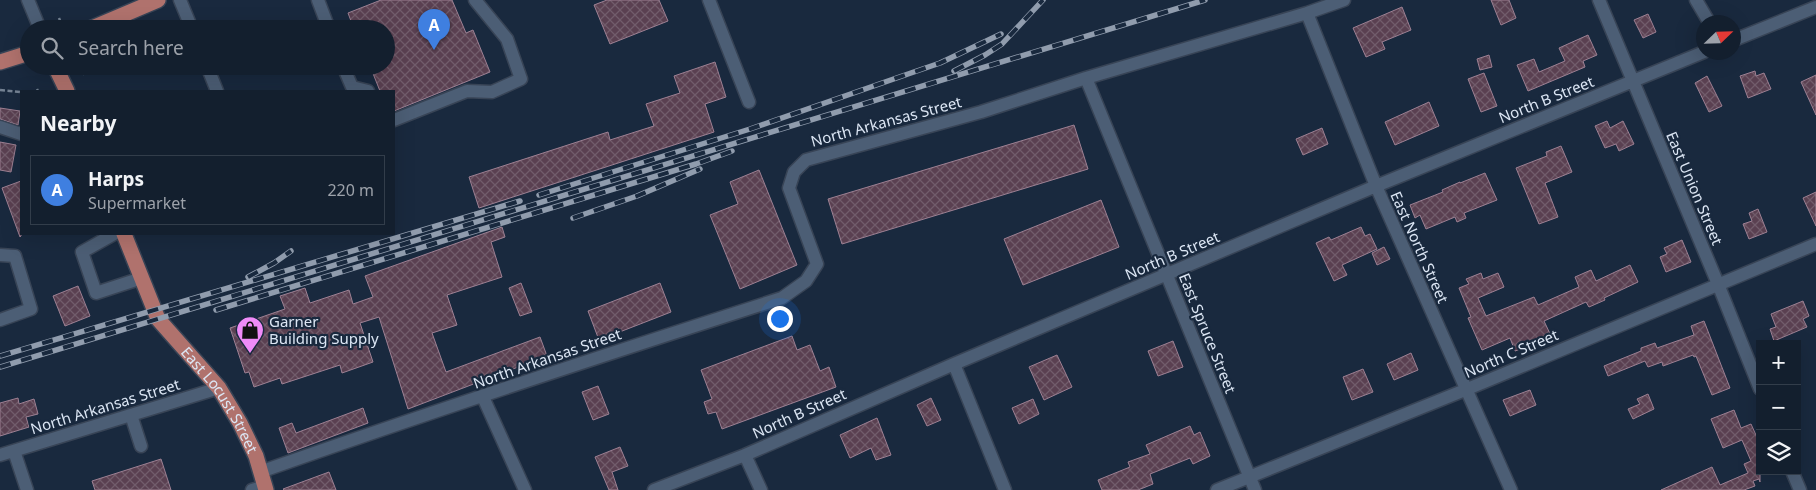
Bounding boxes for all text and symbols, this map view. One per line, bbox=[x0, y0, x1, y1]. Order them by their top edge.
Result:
pin: A bbox=[418, 9, 450, 50]
north arrow bbox=[1696, 15, 1741, 60]
search box bbox=[20, 20, 395, 75]
icon: search bbox=[38, 34, 66, 62]
text: Search here bbox=[78, 35, 184, 61]
street label: North B Street bbox=[1496, 71, 1597, 127]
street label: North Arkansas Street bbox=[808, 91, 964, 151]
text: Nearby bbox=[40, 109, 116, 137]
street label: East Union Street bbox=[1662, 128, 1728, 248]
text: Harps bbox=[88, 166, 144, 192]
text: A bbox=[51, 179, 63, 201]
text: 220 m bbox=[327, 179, 374, 201]
street label: East North Street bbox=[1386, 188, 1454, 307]
text: Supermarket bbox=[88, 192, 186, 214]
street label: North B Street bbox=[1122, 226, 1223, 284]
street label: East Spruce Street bbox=[1175, 270, 1241, 396]
your location bbox=[767, 306, 793, 332]
place label: Garner Building Supply bbox=[269, 311, 379, 348]
shop icon: Garner Building Supply bbox=[235, 315, 265, 354]
street label: North Arkansas Street bbox=[470, 323, 624, 393]
street label: North C Street bbox=[1461, 324, 1562, 382]
map controls bbox=[1756, 340, 1801, 475]
button: + bbox=[1756, 340, 1801, 385]
street label: East Locust Street bbox=[177, 342, 263, 457]
street label: North Arkansas Street bbox=[28, 374, 183, 438]
street label: North B Street bbox=[749, 383, 850, 443]
button: − bbox=[1756, 385, 1801, 430]
button: layers bbox=[1756, 430, 1801, 475]

